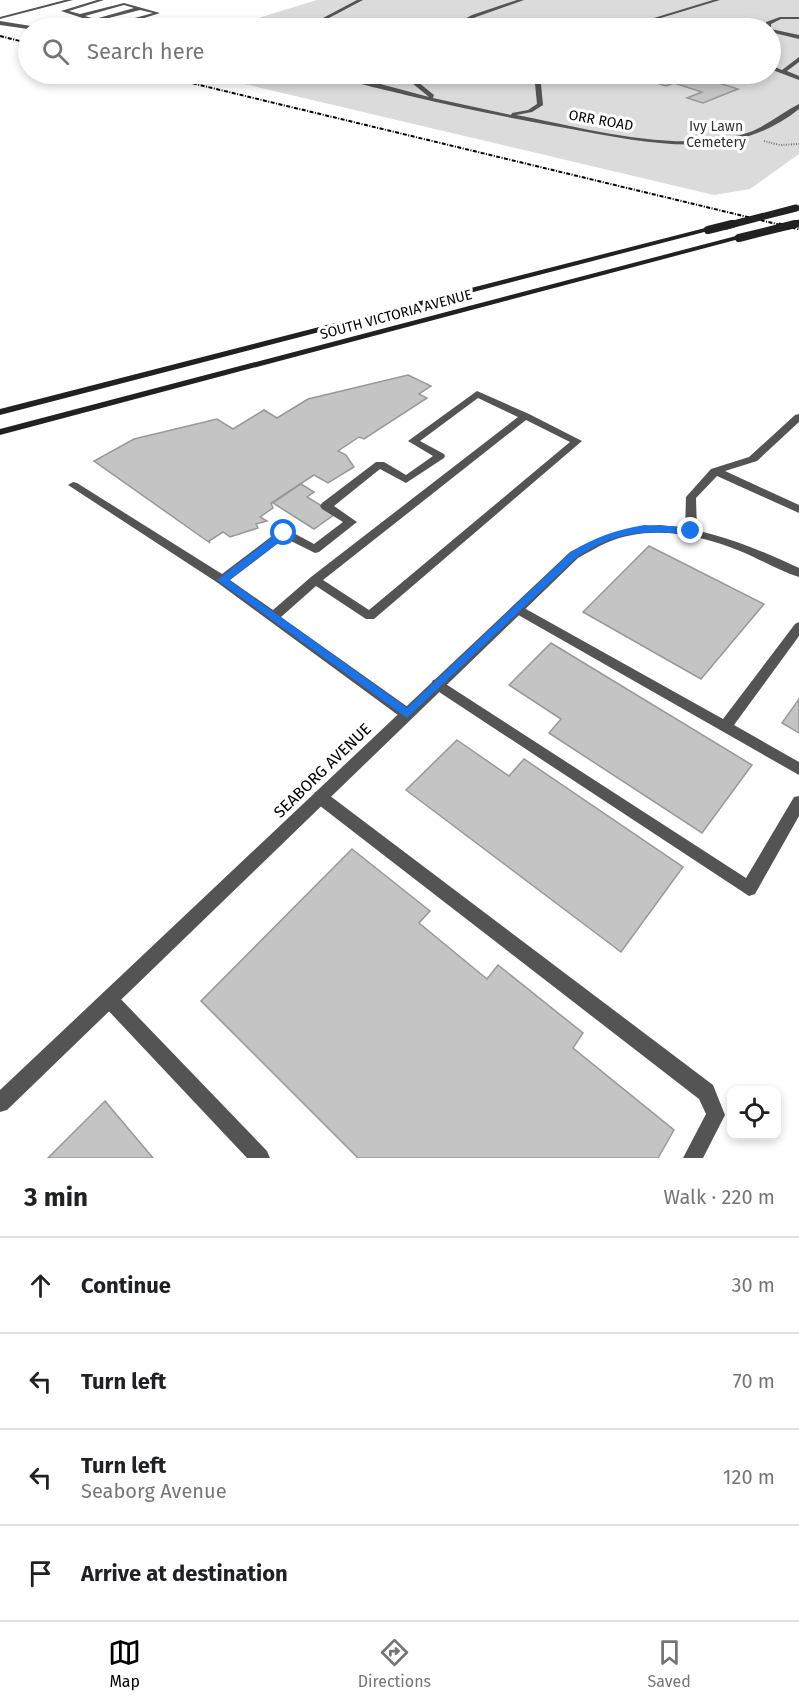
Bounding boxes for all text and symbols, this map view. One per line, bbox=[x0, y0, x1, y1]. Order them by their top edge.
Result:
search box bbox=[18, 18, 781, 84]
icon: search bbox=[39, 35, 72, 68]
text: Search here bbox=[87, 38, 205, 65]
street label: ORR ROAD bbox=[567, 106, 635, 135]
park label: Ivy Lawn Cemetery bbox=[686, 118, 746, 151]
street label: SOUTH VICTORIA AVENUE bbox=[318, 286, 474, 343]
route end bbox=[677, 517, 703, 543]
route start bbox=[270, 519, 296, 545]
street label: SEABORG AVENUE bbox=[270, 719, 375, 822]
map controls bbox=[727, 1086, 781, 1140]
button: locate bbox=[727, 1086, 781, 1140]
text: 3 min bbox=[24, 1182, 88, 1213]
text: Walk · 220 m bbox=[664, 1185, 775, 1209]
icon: ahead bbox=[24, 1269, 57, 1302]
text: Continue bbox=[81, 1272, 171, 1299]
text: 30 m bbox=[731, 1273, 775, 1297]
icon: left bbox=[24, 1365, 57, 1398]
text: Turn left bbox=[81, 1368, 166, 1395]
text: 70 m bbox=[733, 1369, 775, 1393]
text: Turn left bbox=[81, 1452, 166, 1479]
icon: left bbox=[24, 1461, 57, 1494]
text: 120 m bbox=[723, 1465, 775, 1489]
text: Seaborg Avenue bbox=[81, 1479, 227, 1503]
icon: arrive bbox=[24, 1557, 57, 1590]
text: Arrive at destination bbox=[81, 1560, 288, 1587]
tab: Map bbox=[108, 1636, 141, 1691]
tab: Directions bbox=[358, 1636, 431, 1691]
tab: Saved bbox=[647, 1636, 691, 1691]

